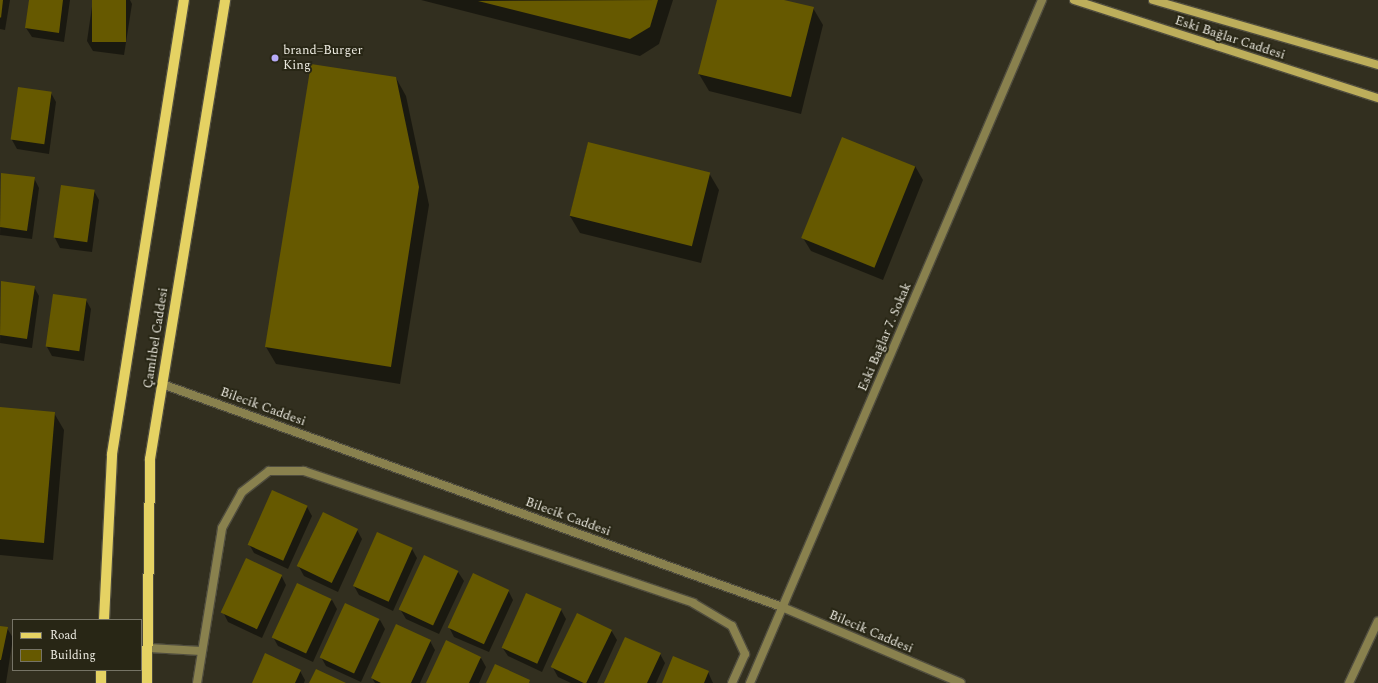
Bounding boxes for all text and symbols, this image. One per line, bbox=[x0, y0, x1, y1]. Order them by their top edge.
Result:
street label: Eski Bağlar Caddesi bbox=[1173, 13, 1287, 63]
place label: brand=Burger King bbox=[283, 43, 363, 74]
marker: brand=Burger King bbox=[270, 53, 280, 63]
street label: Eski Bağlar 7. Sokak bbox=[855, 280, 915, 394]
street label: Çamlıbel Caddesi bbox=[140, 286, 172, 390]
street label: Bilecik Caddesi bbox=[218, 384, 308, 430]
street label: Bilecik Caddesi bbox=[523, 494, 613, 540]
street label: Bilecik Caddesi bbox=[827, 607, 915, 657]
legend bbox=[12, 619, 142, 671]
text: Road bbox=[50, 626, 77, 645]
text: Building bbox=[50, 646, 96, 665]

